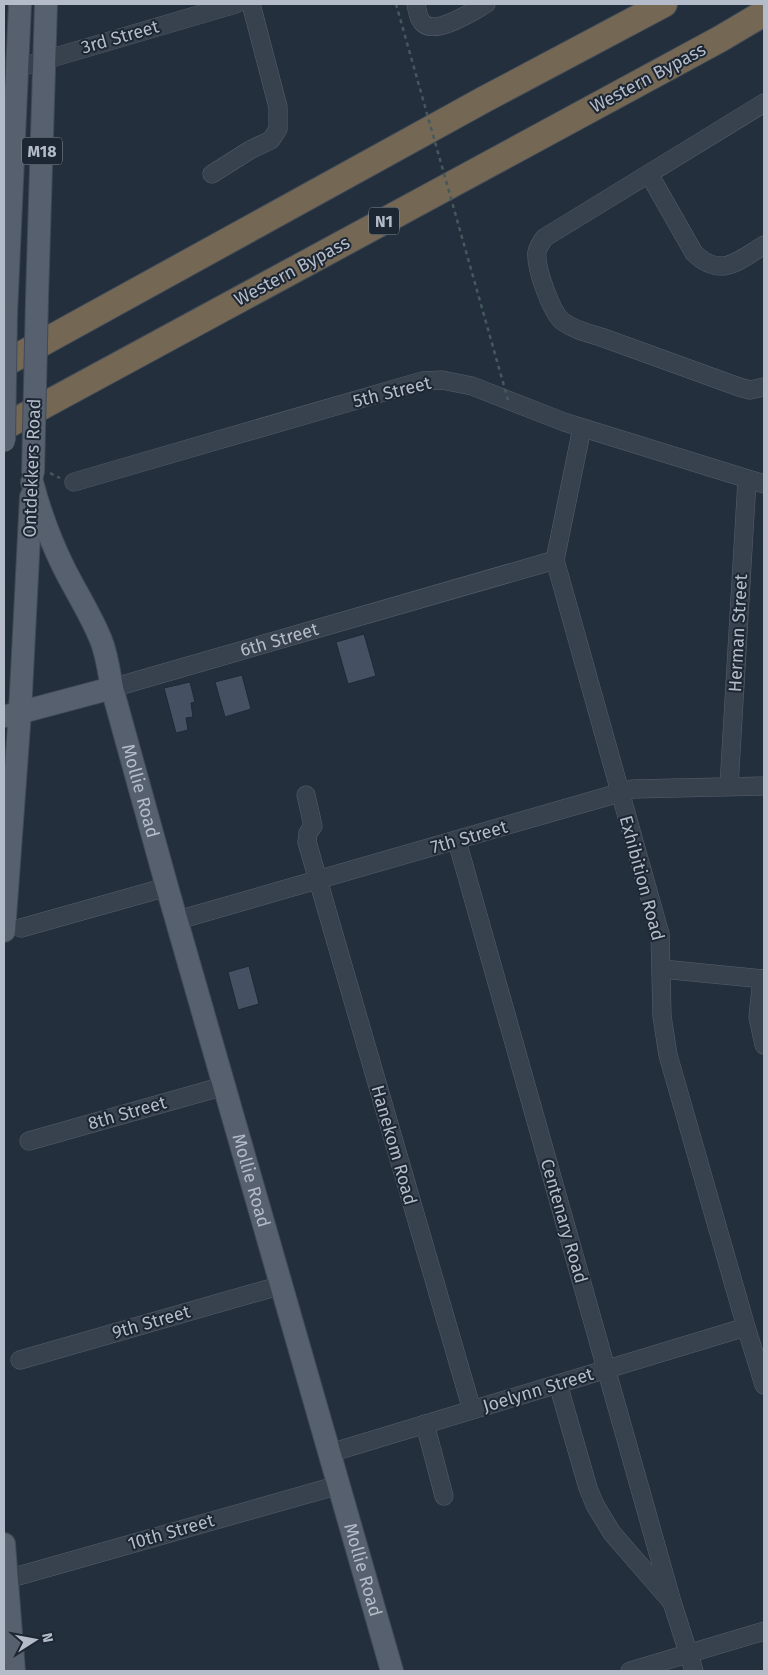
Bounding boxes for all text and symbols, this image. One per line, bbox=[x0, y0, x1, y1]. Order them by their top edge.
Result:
street label: 3rd Street bbox=[79, 15, 162, 59]
street label: Western Bypass bbox=[586, 38, 710, 118]
road number: M18 bbox=[22, 138, 62, 164]
road number: N1 bbox=[369, 208, 399, 235]
street label: Western Bypass bbox=[230, 231, 354, 311]
street label: 5th Street bbox=[351, 372, 434, 412]
street label: Ontdekkers Road bbox=[19, 398, 45, 538]
street label: Herman Street bbox=[724, 573, 752, 693]
street label: 6th Street bbox=[238, 618, 321, 661]
street label: Mollie Road bbox=[117, 742, 164, 840]
street label: Exhibition Road bbox=[615, 813, 669, 943]
street label: 7th Street bbox=[428, 815, 510, 858]
street label: Hanekom Road bbox=[366, 1083, 422, 1207]
street label: 8th Street bbox=[85, 1091, 169, 1135]
street label: Mollie Road bbox=[227, 1131, 275, 1230]
street label: Centenary Road bbox=[536, 1156, 592, 1286]
street label: 9th Street bbox=[109, 1300, 193, 1344]
street label: Joelynn Street bbox=[480, 1363, 596, 1417]
street label: 10th Street bbox=[125, 1509, 217, 1555]
street label: Mollie Road bbox=[339, 1520, 387, 1619]
north arrow bbox=[10, 1615, 60, 1665]
text: N bbox=[38, 1631, 57, 1644]

